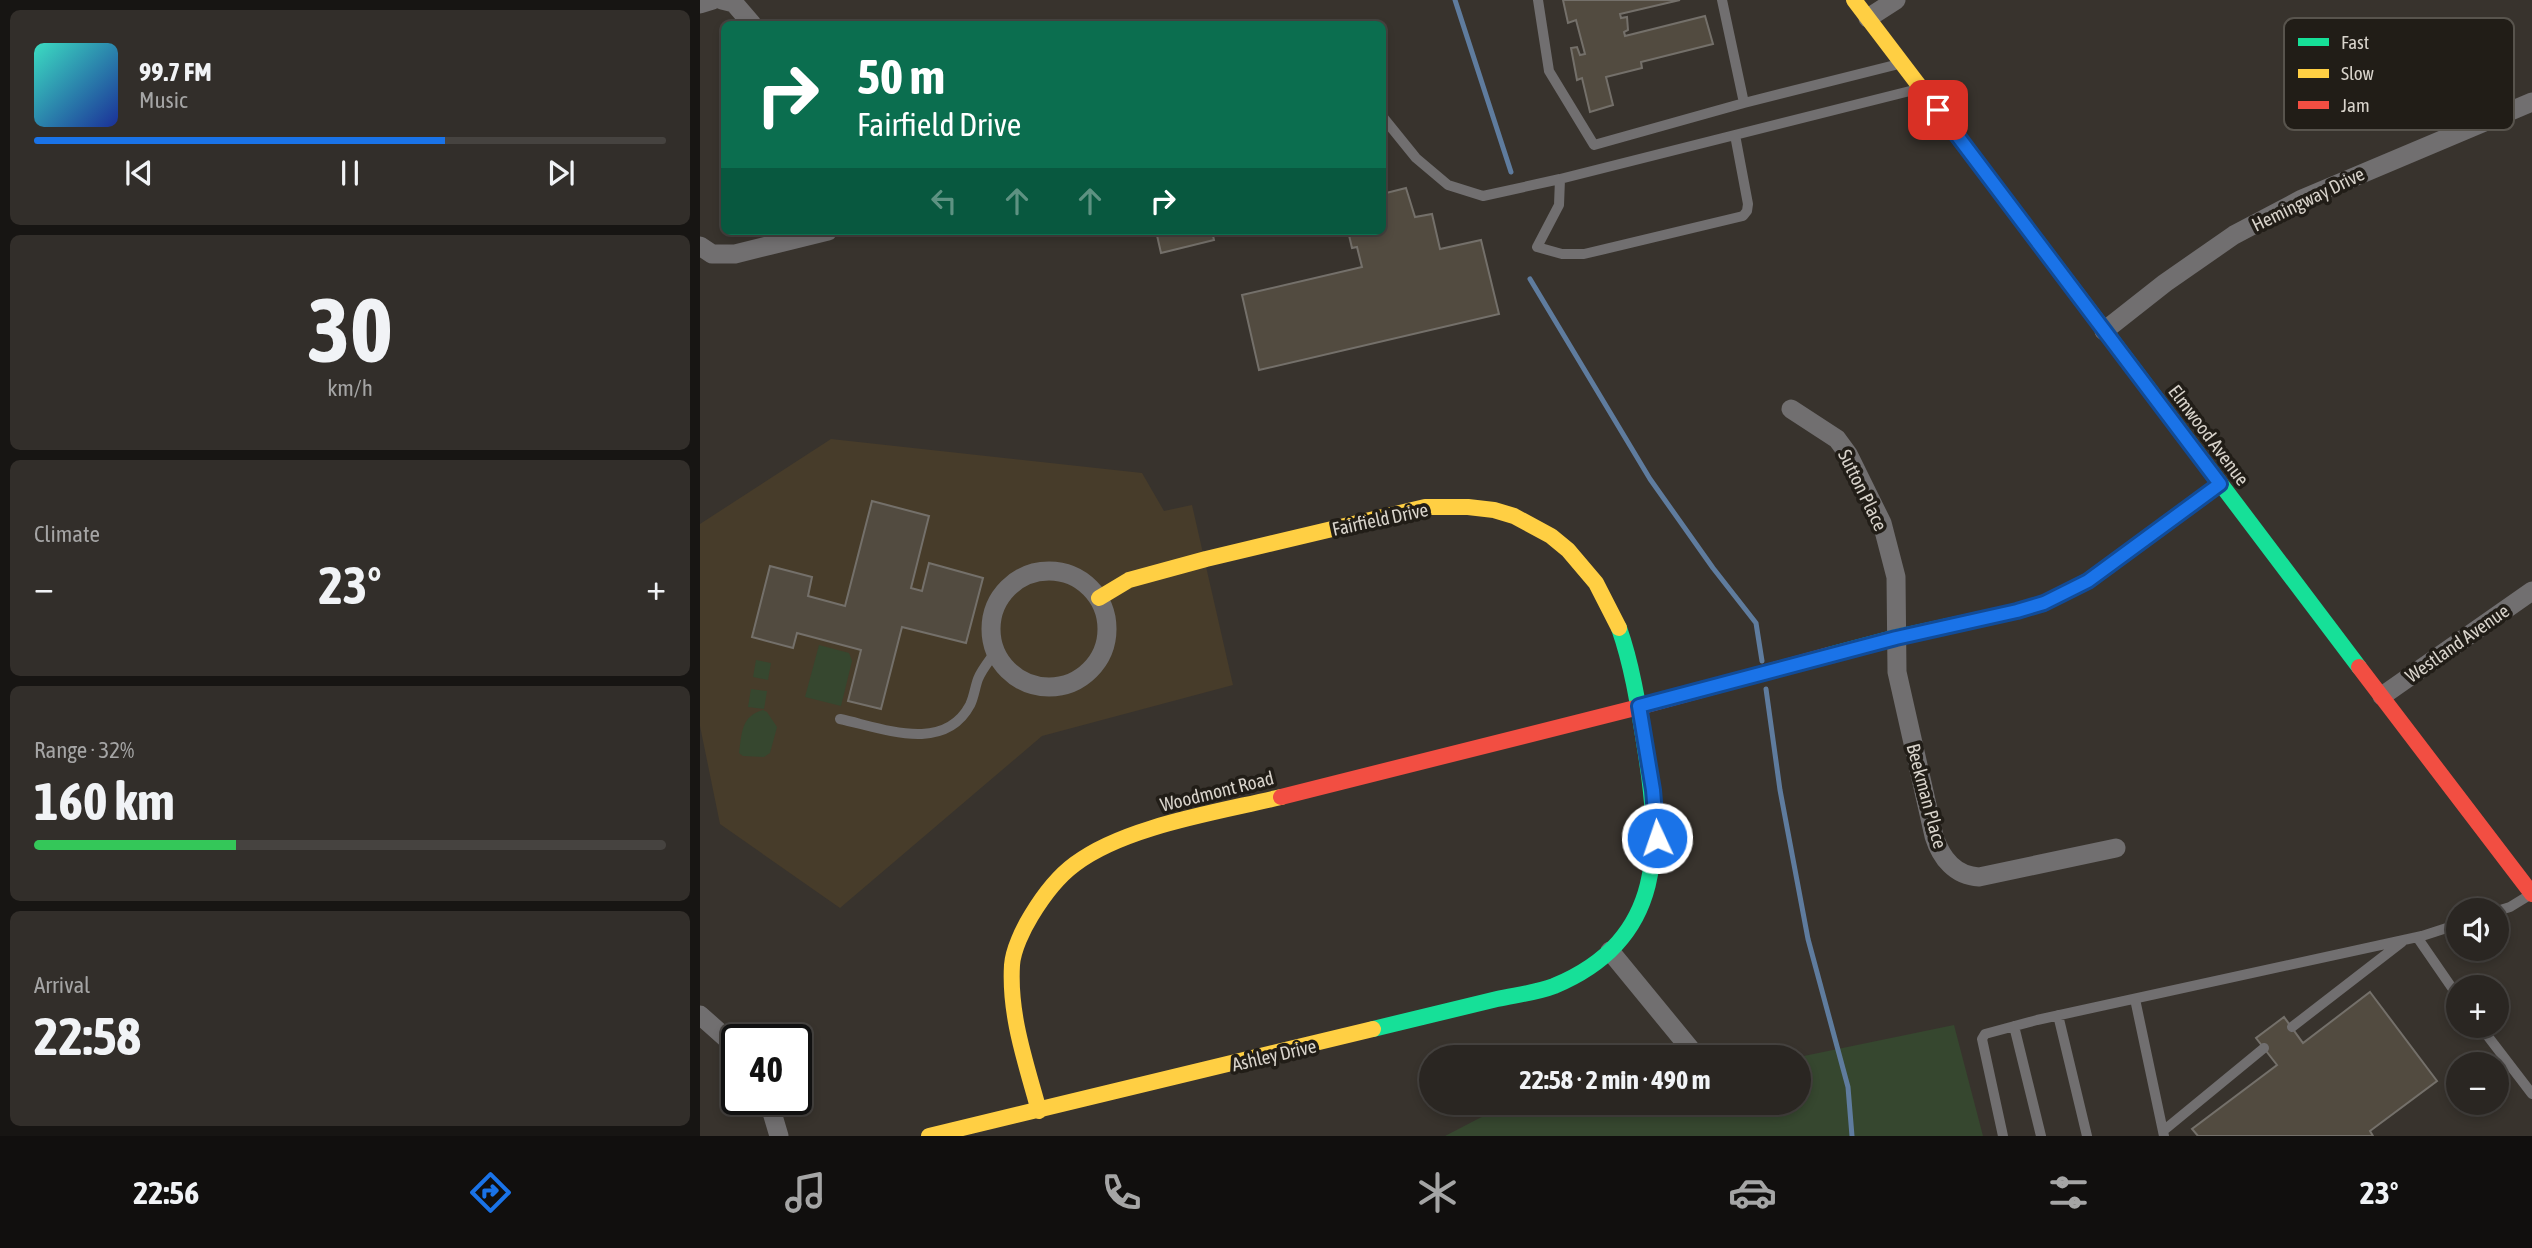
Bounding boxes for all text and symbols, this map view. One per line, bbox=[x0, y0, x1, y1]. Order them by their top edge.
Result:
legend bbox=[2284, 18, 2514, 130]
text: Fast bbox=[2341, 31, 2369, 53]
text: 50 m bbox=[857, 48, 945, 104]
icon: right bbox=[742, 49, 833, 140]
text: 99.7 FM bbox=[139, 57, 212, 87]
text: Slow bbox=[2341, 62, 2375, 84]
pin bbox=[1908, 80, 1968, 140]
text: Music bbox=[139, 87, 187, 113]
icon: arrive bbox=[1919, 91, 1957, 129]
text: Jam bbox=[2341, 94, 2370, 116]
text: Fairfield Drive bbox=[857, 106, 1021, 143]
icon: previous bbox=[120, 154, 158, 192]
icon: pause bbox=[331, 154, 369, 192]
icon: next bbox=[542, 154, 580, 192]
street label: Hemingway Drive bbox=[2248, 162, 2368, 236]
icon: left bbox=[925, 182, 963, 220]
icon: ahead bbox=[998, 182, 1036, 220]
icon: ahead bbox=[1071, 182, 1109, 220]
icon: right bbox=[1144, 182, 1182, 220]
text: 30 bbox=[307, 277, 393, 381]
text: km/h bbox=[327, 375, 373, 401]
street label: Elmwood Avenue bbox=[2164, 380, 2254, 490]
street label: Sutton Place bbox=[1834, 446, 1892, 534]
street label: Fairfield Drive bbox=[1330, 498, 1430, 540]
text: Climate bbox=[34, 521, 100, 547]
text: 23° bbox=[318, 555, 382, 615]
text: − bbox=[34, 565, 54, 608]
text: + bbox=[646, 565, 666, 608]
street label: Westland Avenue bbox=[2401, 599, 2513, 687]
text: Range · 32% bbox=[34, 737, 134, 763]
street label: Beekman Place bbox=[1902, 741, 1952, 851]
street label: Woodmont Road bbox=[1158, 766, 1276, 816]
text: 160 km bbox=[34, 771, 175, 831]
position arrow bbox=[1620, 801, 1694, 875]
map controls bbox=[2446, 898, 2509, 1115]
button: sound bbox=[2446, 898, 2509, 961]
text: Arrival bbox=[34, 972, 90, 998]
button: + bbox=[2446, 975, 2509, 1038]
text: 22:58 bbox=[34, 1006, 141, 1066]
speed limit sign: 40 bbox=[721, 1024, 812, 1115]
street label: Ashley Drive bbox=[1230, 1035, 1318, 1075]
button: − bbox=[2446, 1052, 2509, 1115]
text: 22:58 · 2 min · 490 m bbox=[1520, 1065, 1710, 1095]
icon: directions bbox=[466, 1168, 515, 1217]
icon: music bbox=[781, 1168, 830, 1217]
icon: phone bbox=[1097, 1168, 1146, 1217]
icon: climate bbox=[1413, 1168, 1462, 1217]
icon: car bbox=[1728, 1168, 1777, 1217]
icon: filters bbox=[2044, 1168, 2093, 1217]
text: 22:56 bbox=[133, 1174, 199, 1211]
text: 23° bbox=[2360, 1174, 2399, 1211]

